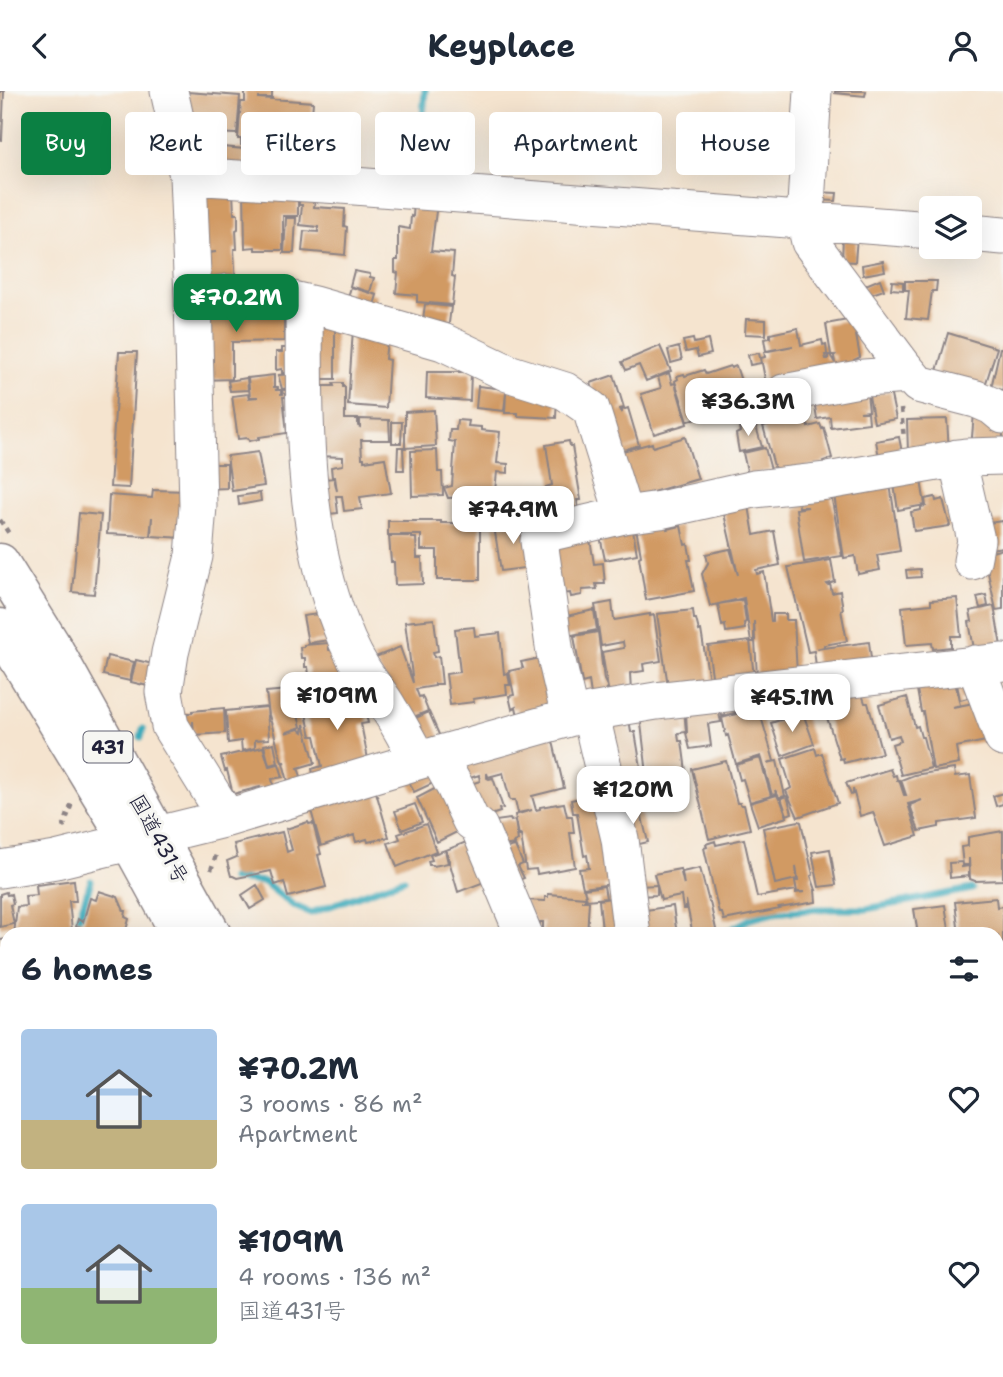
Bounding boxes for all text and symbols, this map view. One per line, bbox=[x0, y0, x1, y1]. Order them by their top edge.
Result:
text: Keyplace bbox=[427, 24, 576, 67]
icon: back bbox=[21, 27, 59, 65]
icon: person bbox=[944, 27, 982, 65]
chip: Buy bbox=[21, 112, 111, 175]
chip: Rent bbox=[125, 112, 227, 175]
chip: Filters bbox=[241, 112, 361, 175]
chip: New bbox=[375, 112, 475, 175]
chip: Apartment bbox=[489, 112, 662, 175]
chip: House bbox=[676, 112, 795, 175]
map controls bbox=[919, 196, 982, 259]
button: layers bbox=[919, 196, 982, 259]
pin: ¥70.2M bbox=[179, 275, 293, 334]
text: ¥70.2M bbox=[190, 282, 282, 312]
pin: ¥36.3M bbox=[691, 379, 805, 438]
text: ¥36.3M bbox=[701, 386, 795, 416]
pin: ¥74.9M bbox=[456, 487, 570, 546]
text: ¥74.9M bbox=[468, 494, 558, 524]
pin: ¥109M bbox=[288, 673, 386, 732]
pin: ¥45.1M bbox=[735, 675, 849, 734]
text: ¥109M bbox=[296, 680, 378, 710]
text: ¥45.1M bbox=[750, 682, 834, 712]
road number: 431 bbox=[84, 731, 132, 762]
pin: ¥120M bbox=[584, 767, 682, 826]
text: ¥120M bbox=[593, 774, 673, 804]
street label: 国道431号 bbox=[123, 789, 195, 889]
text: 6 homes bbox=[21, 949, 153, 990]
icon: filters bbox=[945, 950, 983, 988]
text: ¥70.2M bbox=[238, 1048, 359, 1089]
icon: home bbox=[77, 1057, 161, 1141]
icon: heart bbox=[945, 1080, 983, 1118]
text: 3 rooms · 86 m² bbox=[238, 1089, 423, 1119]
text: Apartment bbox=[238, 1119, 358, 1149]
text: ¥109M bbox=[238, 1221, 344, 1262]
icon: home bbox=[77, 1232, 161, 1316]
icon: heart bbox=[945, 1255, 983, 1293]
text: 4 rooms · 136 m² bbox=[238, 1262, 431, 1292]
text: 国道431号 bbox=[238, 1296, 346, 1326]

